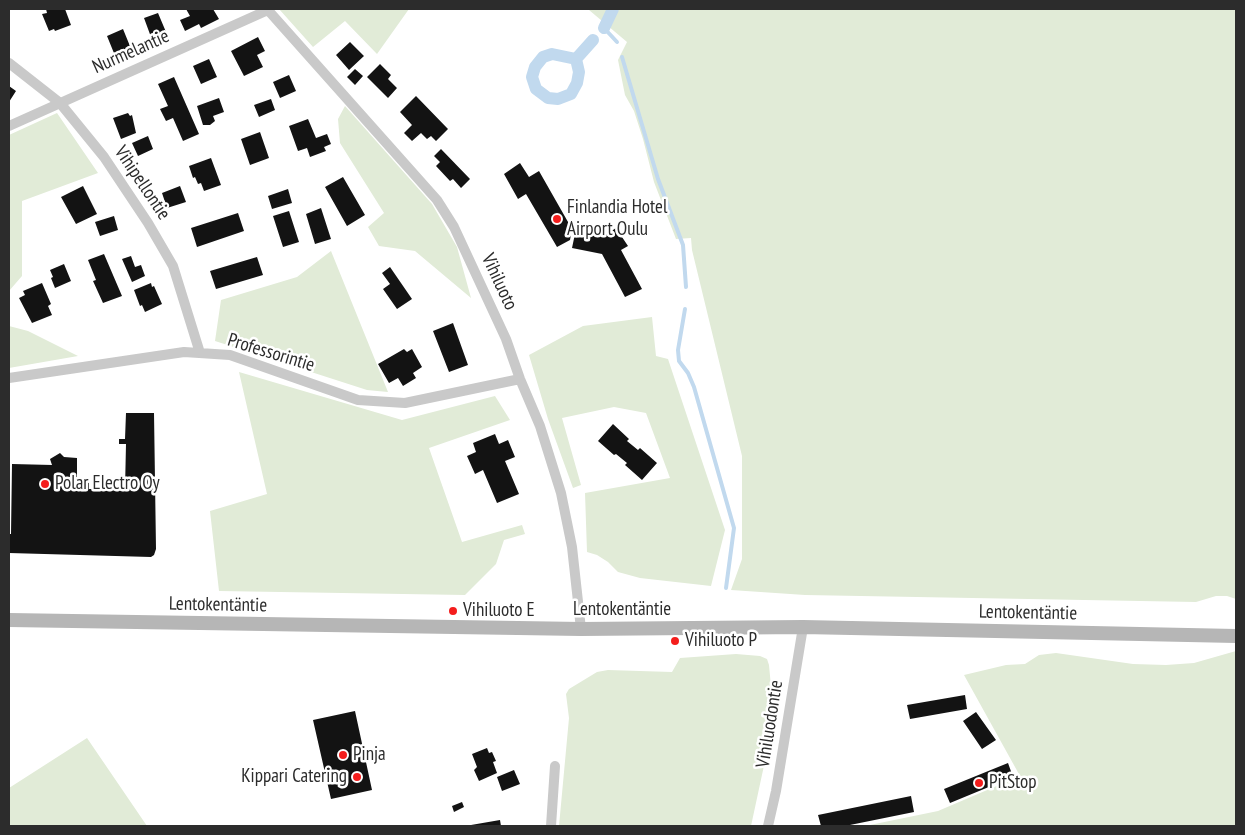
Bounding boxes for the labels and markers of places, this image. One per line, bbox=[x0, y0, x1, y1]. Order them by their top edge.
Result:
place label: Finlandia Hotel Airport Oulu bbox=[567, 197, 667, 241]
marker: Finlandia Hotel Airport Oulu bbox=[551, 213, 563, 225]
place label: Polar Electro Oy bbox=[55, 473, 160, 495]
marker: Polar Electro Oy bbox=[39, 478, 51, 490]
place label: Vihiluoto E bbox=[463, 600, 535, 622]
marker: Vihiluoto E bbox=[447, 605, 459, 617]
place label: Vihiluoto P bbox=[685, 630, 757, 652]
marker: Vihiluoto P bbox=[669, 635, 681, 647]
place label: Pinja bbox=[353, 744, 386, 766]
marker: Pinja bbox=[337, 749, 349, 761]
place label: Kippari Catering bbox=[241, 766, 347, 788]
marker: Kippari Catering bbox=[351, 771, 363, 783]
place label: PitStop bbox=[989, 772, 1037, 794]
marker: PitStop bbox=[973, 777, 985, 789]

